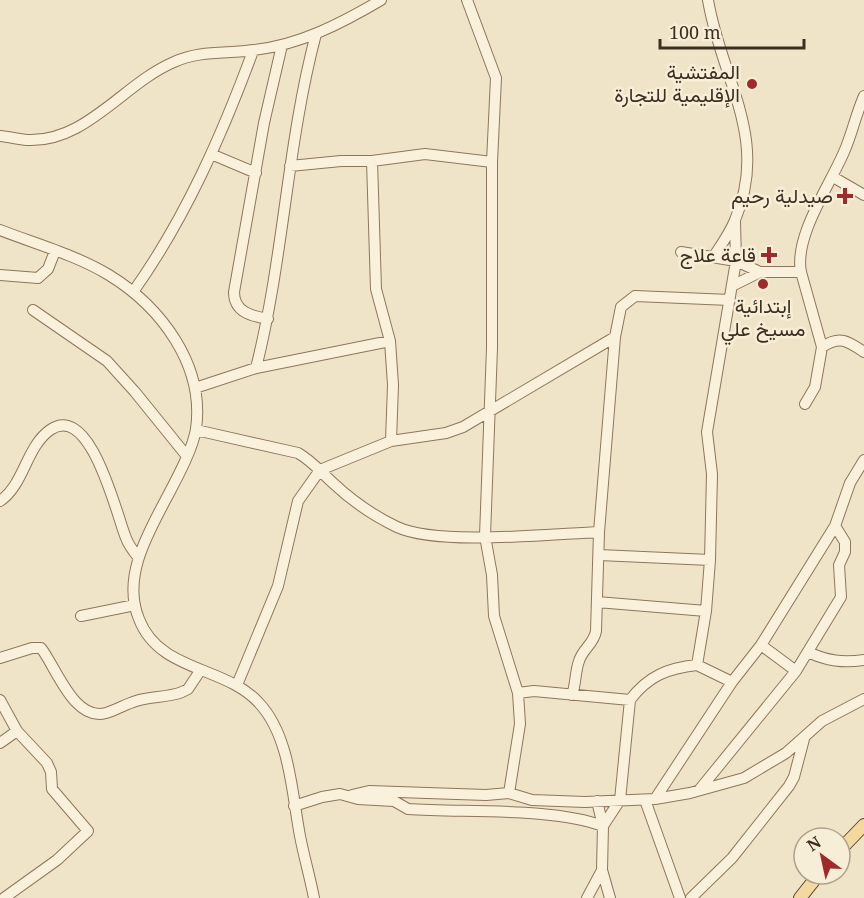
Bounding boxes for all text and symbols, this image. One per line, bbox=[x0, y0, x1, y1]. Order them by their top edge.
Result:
scale bar bbox=[660, 12, 804, 50]
text: 100 m bbox=[669, 20, 721, 44]
place label: المفتشية الإقليمية للتجارة bbox=[614, 58, 740, 108]
marker: المفتشية الإقليمية للتجارة bbox=[745, 77, 759, 91]
place label: صيدلية رحيم bbox=[731, 182, 833, 209]
marker: صيدلية رحيم bbox=[838, 189, 852, 203]
place label: قاعة علاج bbox=[680, 241, 756, 269]
marker: قاعة علاج bbox=[760, 246, 778, 264]
marker: إبتدائية مسيخ علي bbox=[756, 277, 770, 291]
place label: إبتدائية مسيخ علي bbox=[721, 292, 805, 346]
north arrow bbox=[792, 826, 852, 886]
text: N bbox=[803, 831, 825, 856]

